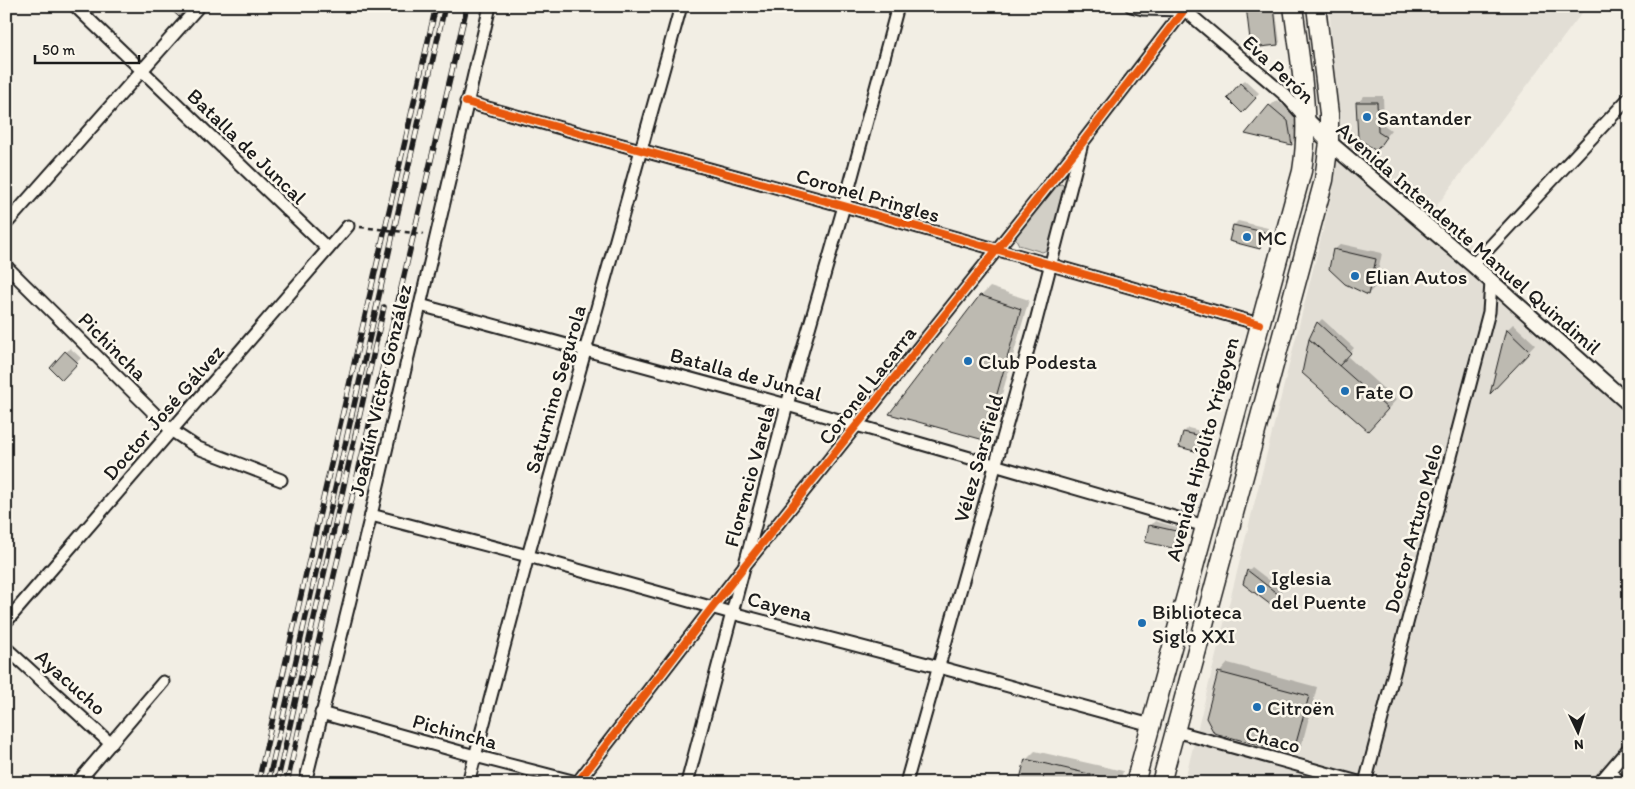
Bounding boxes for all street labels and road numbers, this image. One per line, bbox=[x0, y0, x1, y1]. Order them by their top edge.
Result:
street label: Eva Perón bbox=[1238, 29, 1320, 109]
street label: Batalla de Juncal bbox=[182, 83, 312, 209]
street label: Avenida Intendente Manuel Quindimil bbox=[1332, 116, 1606, 360]
street label: Coronel Pringles bbox=[793, 163, 943, 227]
street label: Joaquín Víctor González bbox=[343, 281, 417, 499]
street label: Saturnino Segurola bbox=[519, 302, 591, 476]
street label: Pichincha bbox=[74, 307, 153, 386]
street label: Coronel Lacarra bbox=[813, 320, 921, 449]
street label: Avenida Hipólito Yrigoyen bbox=[1160, 334, 1244, 564]
street label: Doctor José Gálvez bbox=[97, 339, 229, 485]
street label: Batalla de Juncal bbox=[667, 342, 825, 406]
street label: Vélez Sarsfield bbox=[948, 390, 1008, 525]
street label: Florencio Varela bbox=[718, 402, 780, 550]
street label: Doctor Arturo Melo bbox=[1378, 441, 1448, 615]
street label: Cayena bbox=[745, 585, 815, 627]
street label: Ayacucho bbox=[30, 644, 112, 720]
street label: Pichincha bbox=[410, 708, 500, 754]
street label: Chaco bbox=[1243, 720, 1303, 758]

